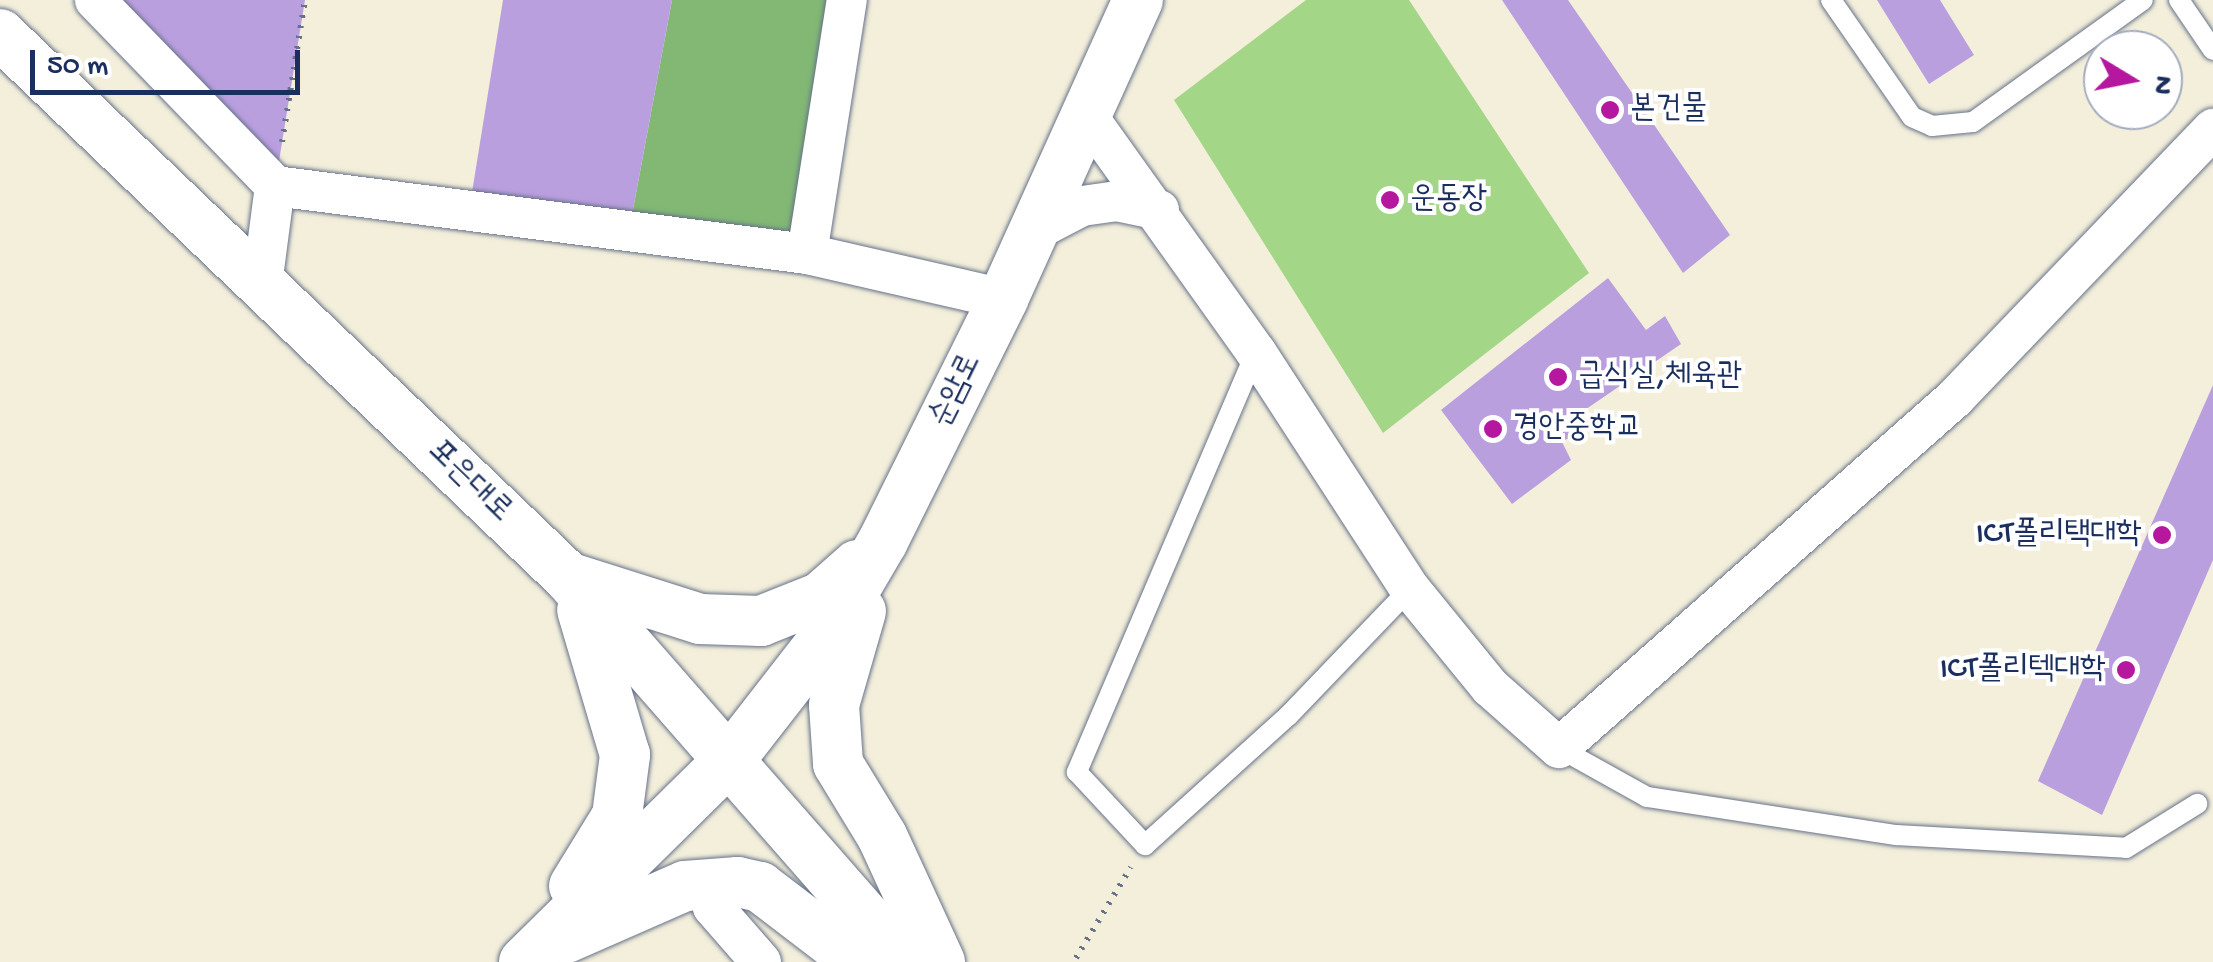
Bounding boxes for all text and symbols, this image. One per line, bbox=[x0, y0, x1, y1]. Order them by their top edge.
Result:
scale bar bbox=[35, 30, 305, 92]
north arrow bbox=[2083, 30, 2183, 130]
text: 50 m bbox=[47, 50, 108, 85]
text: N bbox=[2143, 73, 2179, 97]
place label: 본건물 bbox=[1630, 91, 1707, 129]
marker: 본건물 bbox=[1599, 99, 1621, 121]
place label: 운동장 bbox=[1410, 181, 1487, 219]
marker: 운동장 bbox=[1379, 189, 1401, 211]
street label: 순암로 bbox=[923, 348, 991, 434]
place label: 급식실,체육관 bbox=[1578, 358, 1743, 396]
marker: 급식실,체육관 bbox=[1547, 366, 1569, 388]
place label: 경안중학교 bbox=[1513, 410, 1642, 448]
marker: 경안중학교 bbox=[1482, 418, 1504, 440]
street label: 포은대로 bbox=[419, 432, 519, 532]
place label: ICT폴리택대학 bbox=[1976, 516, 2142, 554]
marker: ICT폴리택대학 bbox=[2151, 524, 2173, 546]
place label: ICT폴리텍대학 bbox=[1940, 651, 2106, 689]
marker: ICT폴리텍대학 bbox=[2115, 659, 2137, 681]

